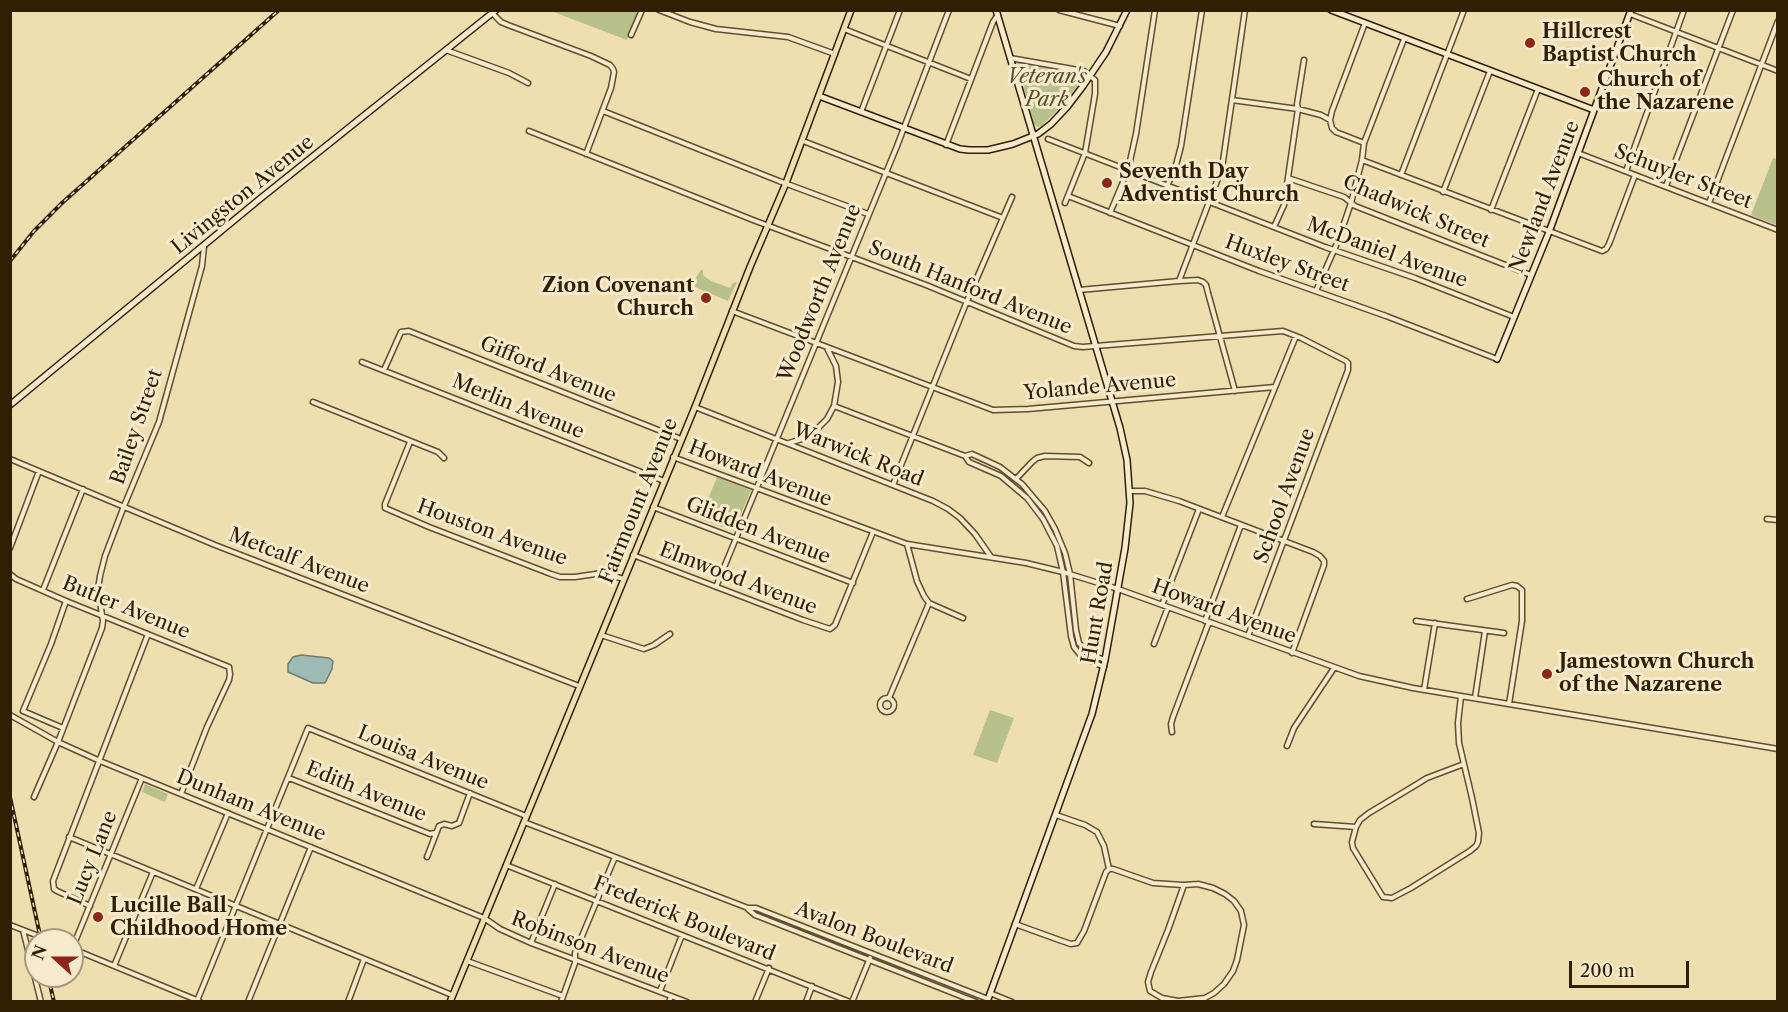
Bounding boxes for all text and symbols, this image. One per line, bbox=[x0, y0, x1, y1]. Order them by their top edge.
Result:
place label: Hillcrest Baptist Church bbox=[1542, 20, 1696, 67]
marker: Hillcrest Baptist Church bbox=[1523, 36, 1537, 50]
park label: Veteran's Park bbox=[1007, 65, 1087, 112]
place label: Church of the Nazarene bbox=[1597, 68, 1734, 115]
marker: Church of the Nazarene bbox=[1578, 85, 1592, 99]
street label: Newland Avenue bbox=[1505, 118, 1585, 276]
street label: Livingston Avenue bbox=[167, 130, 319, 260]
street label: Schuyler Street bbox=[1611, 140, 1755, 214]
place label: Seventh Day Adventist Church bbox=[1119, 160, 1299, 207]
street label: Chadwick Street bbox=[1339, 170, 1493, 254]
marker: Seventh Day Adventist Church bbox=[1100, 176, 1114, 190]
street label: Woodworth Avenue bbox=[773, 201, 867, 385]
street label: McDaniel Avenue bbox=[1303, 213, 1471, 293]
street label: Huxley Street bbox=[1222, 230, 1352, 298]
street label: South Hanford Avenue bbox=[865, 236, 1075, 340]
place label: Zion Covenant Church bbox=[542, 274, 694, 321]
marker: Zion Covenant Church bbox=[699, 291, 713, 305]
street label: Gifford Avenue bbox=[476, 332, 620, 408]
street label: Bailey Street bbox=[106, 366, 168, 488]
street label: Yolande Avenue bbox=[1023, 368, 1177, 406]
street label: Merlin Avenue bbox=[448, 370, 588, 444]
street label: Fairmount Avenue bbox=[595, 415, 683, 587]
street label: Warwick Road bbox=[789, 418, 927, 492]
street label: School Avenue bbox=[1249, 425, 1321, 567]
street label: Howard Avenue bbox=[685, 436, 835, 512]
street label: Glidden Avenue bbox=[682, 492, 834, 570]
street label: Houston Avenue bbox=[414, 495, 570, 571]
street label: Metcalf Avenue bbox=[225, 523, 373, 599]
street label: Elmwood Avenue bbox=[656, 538, 820, 620]
street label: Hunt Road bbox=[1077, 560, 1119, 666]
street label: Butler Avenue bbox=[59, 572, 193, 644]
street label: Howard Avenue bbox=[1149, 575, 1299, 649]
place label: Jamestown Church of the Nazarene bbox=[1559, 650, 1754, 697]
marker: Jamestown Church of the Nazarene bbox=[1540, 667, 1554, 681]
street label: Louisa Avenue bbox=[354, 721, 492, 795]
street label: Edith Avenue bbox=[302, 757, 430, 827]
street label: Dunham Avenue bbox=[173, 765, 329, 847]
street label: Lucy Lane bbox=[63, 807, 123, 909]
street label: Frederick Boulevard bbox=[590, 872, 778, 966]
place label: Lucille Ball Childhood Home bbox=[110, 894, 287, 941]
street label: Avalon Boulevard bbox=[792, 897, 956, 979]
street label: Robinson Avenue bbox=[508, 907, 672, 989]
marker: Lucille Ball Childhood Home bbox=[91, 910, 105, 924]
north arrow bbox=[24, 928, 84, 988]
text: N bbox=[27, 942, 51, 962]
scale bar bbox=[1572, 949, 1692, 987]
text: 200 m bbox=[1580, 960, 1635, 982]

